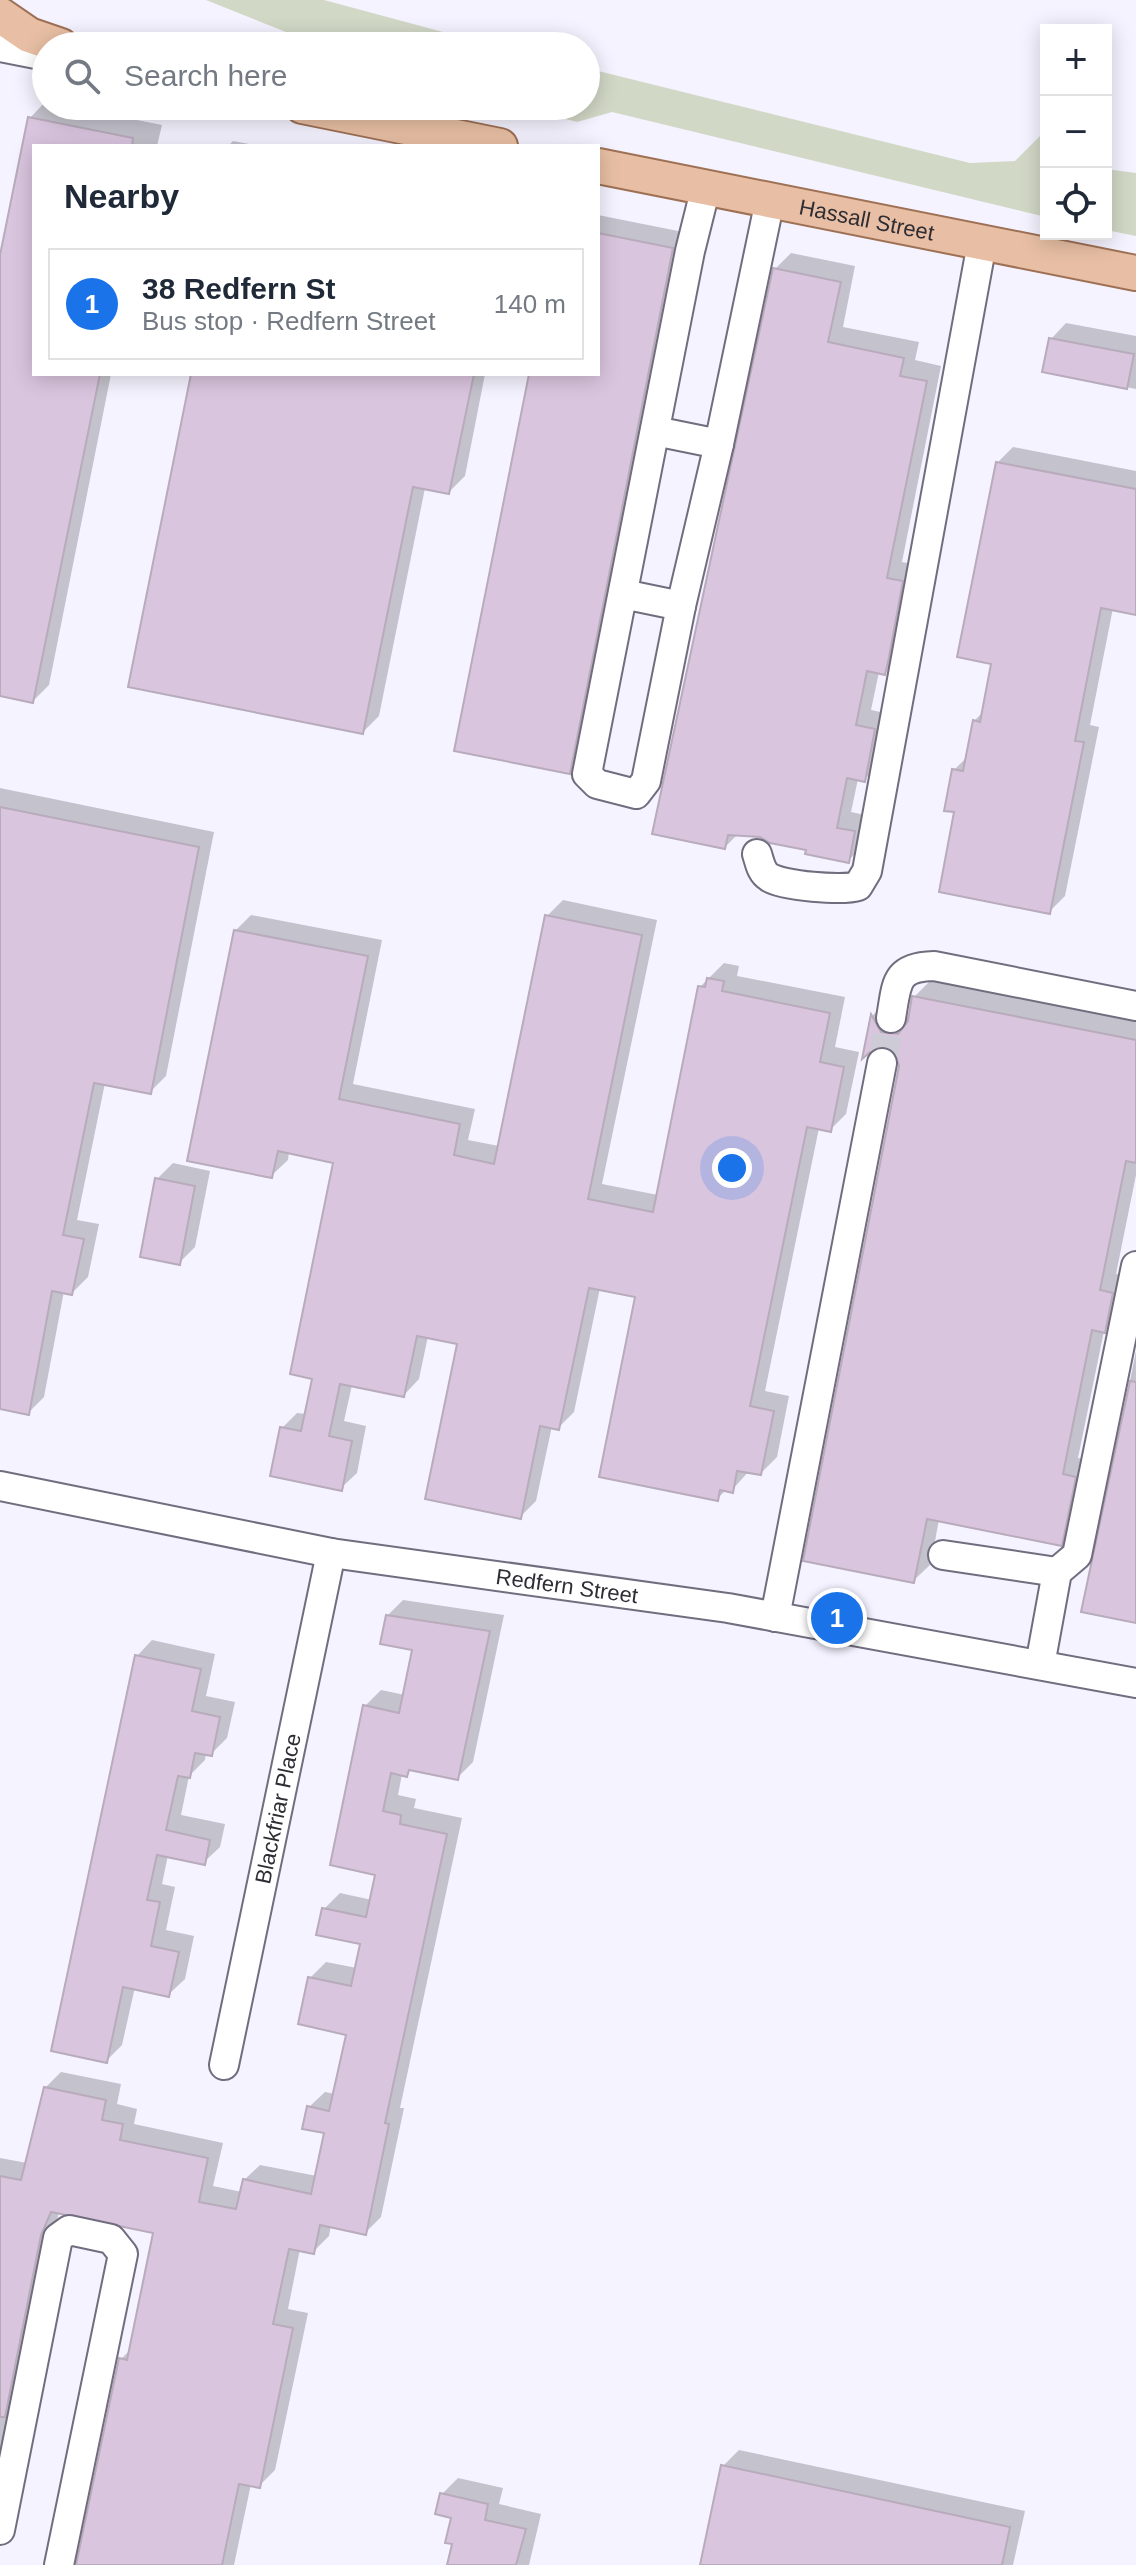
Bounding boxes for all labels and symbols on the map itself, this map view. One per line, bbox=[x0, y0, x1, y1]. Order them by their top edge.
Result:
street label: Hassall Street bbox=[797, 194, 936, 246]
your location bbox=[712, 1148, 752, 1188]
street label: Redfern Street bbox=[494, 1564, 640, 1608]
pin: 1 bbox=[811, 1588, 863, 1648]
street label: Blackfriar Place bbox=[250, 1731, 306, 1886]

